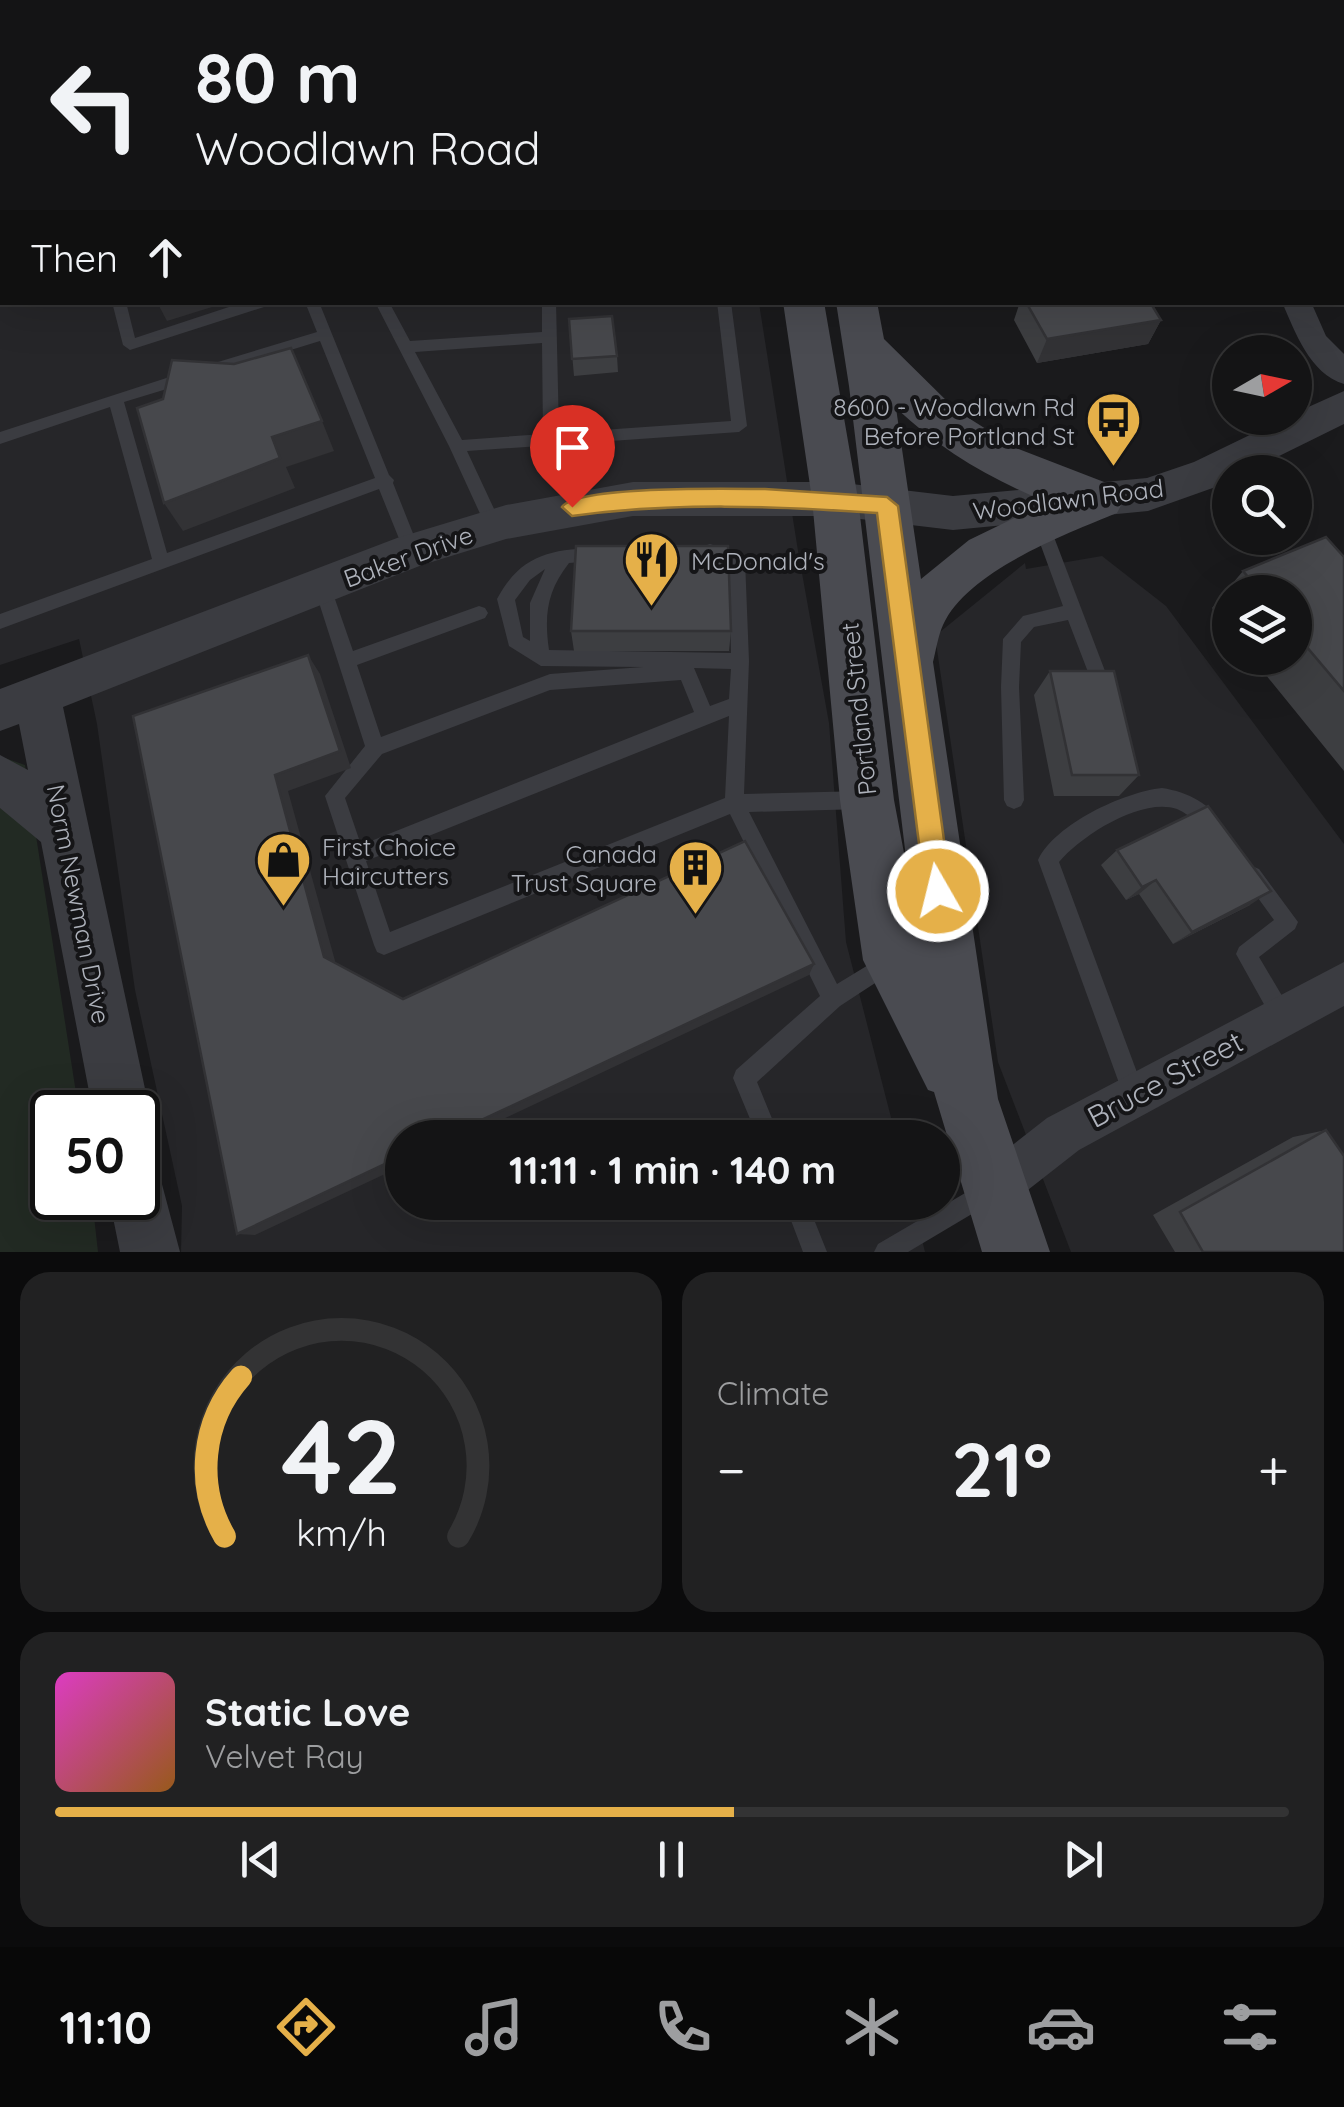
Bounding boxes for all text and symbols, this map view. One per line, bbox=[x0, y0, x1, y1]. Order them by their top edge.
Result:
text: 80 m bbox=[195, 33, 360, 121]
icon: left bbox=[30, 40, 160, 170]
text: Woodlawn Road bbox=[195, 120, 541, 176]
icon: ahead bbox=[138, 230, 193, 285]
text: Then bbox=[30, 234, 118, 282]
north arrow bbox=[1212, 335, 1312, 435]
map controls bbox=[1212, 335, 1312, 675]
bus stop icon: 8600 - Woodlawn Rd Before Portland St bbox=[1084, 390, 1144, 469]
place label: 8600 - Woodlawn Rd Before Portland St bbox=[833, 391, 1075, 451]
pin bbox=[530, 405, 615, 508]
icon: arrive bbox=[545, 420, 600, 475]
button: search bbox=[1212, 455, 1312, 555]
street label: Woodlawn Road bbox=[971, 472, 1165, 526]
street label: Baker Drive bbox=[339, 518, 477, 594]
restaurant icon: McDonald's bbox=[622, 530, 682, 609]
place label: McDonald's bbox=[691, 545, 825, 576]
button: layers bbox=[1212, 575, 1312, 675]
street label: Portland Street bbox=[834, 621, 882, 797]
street label: Norm Newman Drive bbox=[41, 782, 117, 1026]
shop icon: First Choice Haircutters bbox=[253, 830, 313, 909]
place label: First Choice Haircutters bbox=[322, 831, 456, 891]
building icon: Canada Trust Square bbox=[666, 837, 726, 916]
place label: Canada Trust Square bbox=[511, 838, 657, 898]
position arrow bbox=[886, 839, 990, 943]
street label: Bruce Street bbox=[1081, 1022, 1249, 1136]
speed limit sign: 50 bbox=[30, 1090, 160, 1220]
text: 11:11 · 1 min · 140 m bbox=[509, 1146, 836, 1194]
text: Climate bbox=[717, 1373, 829, 1413]
text: 42 bbox=[281, 1390, 401, 1520]
text: 21° bbox=[951, 1422, 1052, 1516]
text: − bbox=[717, 1435, 746, 1504]
text: + bbox=[1258, 1435, 1289, 1504]
text: km/h bbox=[296, 1510, 386, 1555]
text: Static Love bbox=[205, 1688, 410, 1736]
text: Velvet Ray bbox=[205, 1736, 364, 1776]
icon: previous bbox=[233, 1832, 288, 1887]
icon: pause bbox=[644, 1832, 699, 1887]
icon: next bbox=[1056, 1832, 1111, 1887]
icon: directions bbox=[271, 1992, 341, 2062]
icon: music bbox=[459, 1992, 529, 2062]
icon: phone bbox=[648, 1992, 718, 2062]
icon: climate bbox=[837, 1992, 907, 2062]
icon: car bbox=[1026, 1992, 1096, 2062]
icon: filters bbox=[1215, 1992, 1285, 2062]
text: 11:10 bbox=[59, 1999, 152, 2055]

